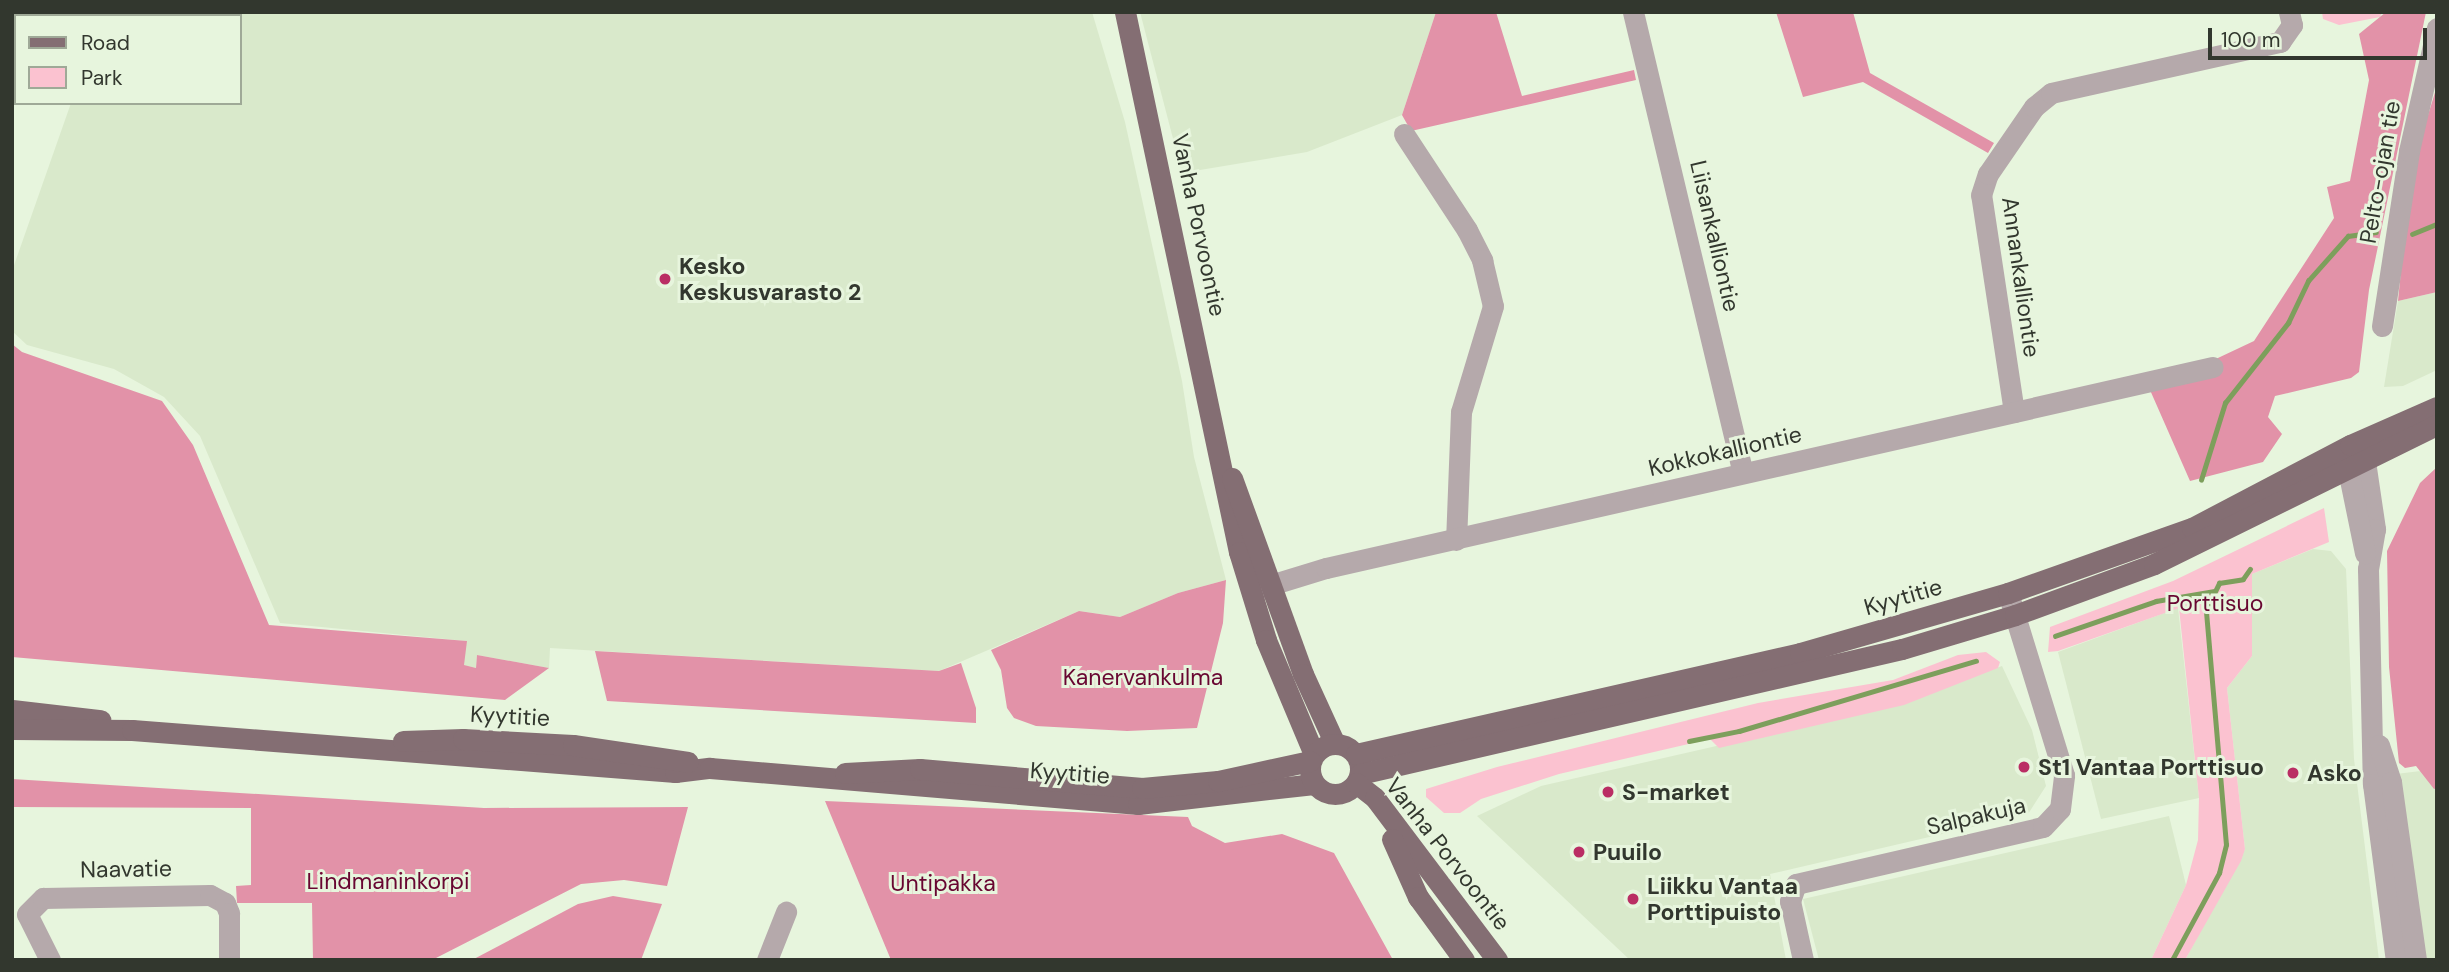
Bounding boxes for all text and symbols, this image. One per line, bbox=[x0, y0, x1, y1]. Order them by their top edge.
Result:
legend bbox=[14, 14, 242, 105]
scale bar bbox=[2211, 14, 2430, 58]
text: 100 m bbox=[2221, 26, 2281, 54]
text: Road bbox=[81, 29, 130, 57]
text: Park bbox=[81, 64, 122, 92]
street label: Pelto-ojan tie bbox=[2354, 99, 2406, 245]
street label: Vanha Porvoontie bbox=[1166, 131, 1232, 319]
street label: Liisankalliontie bbox=[1684, 158, 1746, 314]
street label: Annankalliontie bbox=[1996, 195, 2046, 359]
place label: Kesko Keskusvarasto 2 bbox=[679, 252, 861, 306]
marker: Kesko Keskusvarasto 2 bbox=[657, 271, 673, 287]
street label: Kokkokalliontie bbox=[1646, 420, 1804, 482]
street label: Kyytitie bbox=[1861, 573, 1945, 621]
park label: Porttisuo bbox=[2167, 589, 2263, 617]
park label: Kanervankulma bbox=[1063, 663, 1223, 691]
street label: Kyytitie bbox=[469, 700, 551, 732]
place label: St1 Vantaa Porttisuo bbox=[2038, 753, 2264, 781]
street label: Kyytitie bbox=[1029, 756, 1111, 790]
marker: St1 Vantaa Porttisuo bbox=[2016, 759, 2032, 775]
place label: Asko bbox=[2307, 759, 2362, 787]
marker: Asko bbox=[2285, 765, 2301, 781]
street label: Vanha Porvoontie bbox=[1380, 772, 1516, 936]
place label: S-market bbox=[1622, 778, 1730, 806]
marker: S-market bbox=[1600, 784, 1616, 800]
street label: Salpakuja bbox=[1924, 791, 2028, 841]
place label: Puuilo bbox=[1593, 838, 1662, 866]
marker: Puuilo bbox=[1571, 844, 1587, 860]
street label: Naavatie bbox=[80, 854, 172, 884]
park label: Lindmaninkorpi bbox=[306, 867, 470, 895]
park label: Untipakka bbox=[890, 869, 996, 897]
place label: Liikku Vantaa Porttipuisto bbox=[1647, 872, 1798, 926]
marker: Liikku Vantaa Porttipuisto bbox=[1625, 891, 1641, 907]

